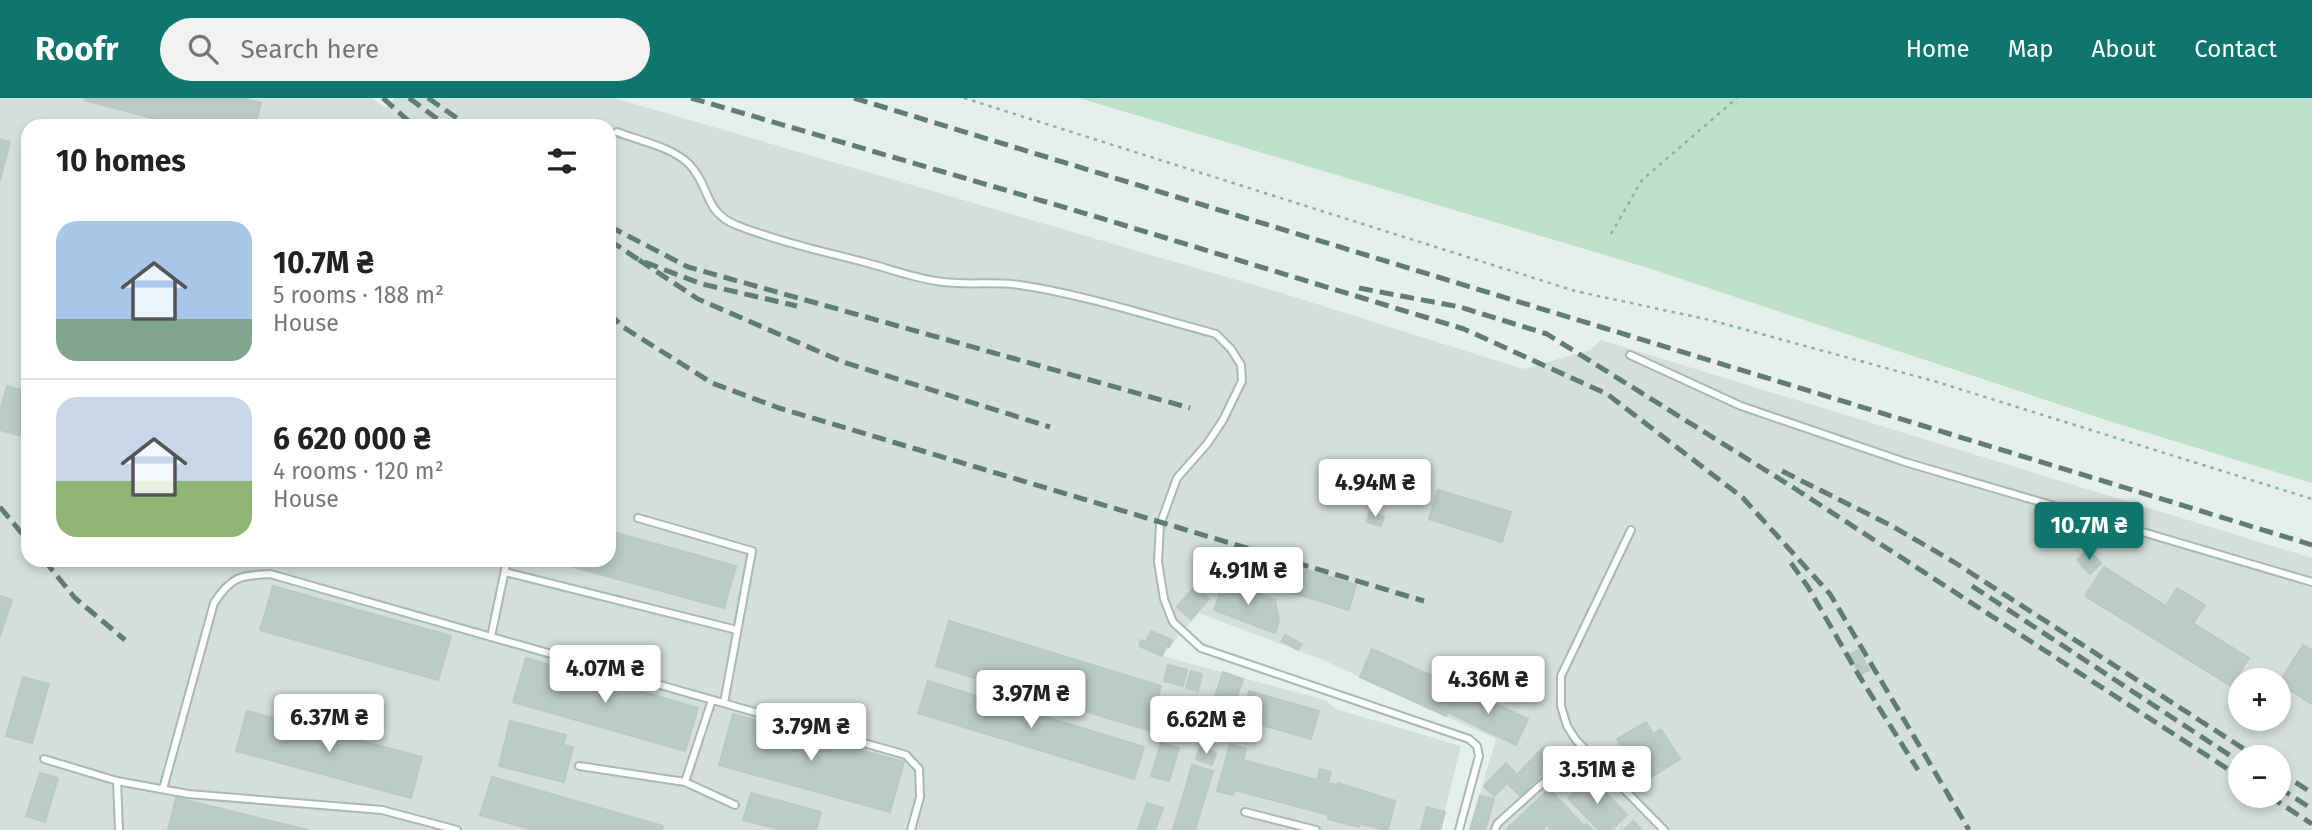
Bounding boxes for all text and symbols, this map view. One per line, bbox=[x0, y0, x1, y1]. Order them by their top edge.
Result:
search box bbox=[160, 18, 650, 81]
text: Roofr bbox=[35, 29, 118, 69]
icon: search bbox=[184, 30, 222, 68]
text: Search here bbox=[240, 34, 379, 65]
text: Home bbox=[1906, 35, 1970, 63]
text: Map bbox=[2008, 35, 2054, 63]
text: About bbox=[2092, 35, 2156, 63]
text: Contact bbox=[2194, 35, 2277, 63]
icon: filters bbox=[543, 142, 581, 180]
text: 10 homes bbox=[56, 143, 186, 179]
text: 10.7M ₴ bbox=[273, 245, 374, 281]
icon: home bbox=[112, 249, 196, 333]
text: 5 rooms · 188 m² bbox=[273, 281, 444, 309]
text: House bbox=[273, 309, 339, 337]
text: 6 620 000 ₴ bbox=[273, 421, 431, 457]
icon: home bbox=[112, 425, 196, 509]
text: 4 rooms · 120 m² bbox=[273, 457, 444, 485]
pin: 4.94M ₴ bbox=[1310, 460, 1440, 519]
text: 4.94M ₴ bbox=[1335, 468, 1415, 496]
text: House bbox=[273, 485, 339, 513]
pin: 10.7M ₴ bbox=[2024, 503, 2154, 562]
text: 10.7M ₴ bbox=[2050, 511, 2128, 539]
pin: 4.91M ₴ bbox=[1183, 547, 1313, 607]
text: 4.91M ₴ bbox=[1209, 556, 1287, 584]
pin: 4.07M ₴ bbox=[540, 646, 670, 705]
text: 4.07M ₴ bbox=[566, 654, 644, 682]
pin: 4.36M ₴ bbox=[1423, 656, 1553, 716]
text: 4.36M ₴ bbox=[1448, 665, 1528, 693]
map controls bbox=[2228, 668, 2291, 808]
button: + bbox=[2228, 668, 2291, 731]
pin: 3.97M ₴ bbox=[966, 670, 1096, 730]
text: 3.97M ₴ bbox=[992, 679, 1070, 707]
pin: 6.37M ₴ bbox=[264, 694, 394, 754]
pin: 6.62M ₴ bbox=[1141, 696, 1271, 756]
text: 6.37M ₴ bbox=[290, 703, 368, 731]
pin: 3.79M ₴ bbox=[746, 704, 876, 763]
text: 6.62M ₴ bbox=[1166, 705, 1246, 733]
text: 3.79M ₴ bbox=[772, 712, 850, 740]
button: − bbox=[2228, 745, 2291, 808]
pin: 3.51M ₴ bbox=[1532, 746, 1662, 806]
text: 3.51M ₴ bbox=[1559, 755, 1635, 783]

